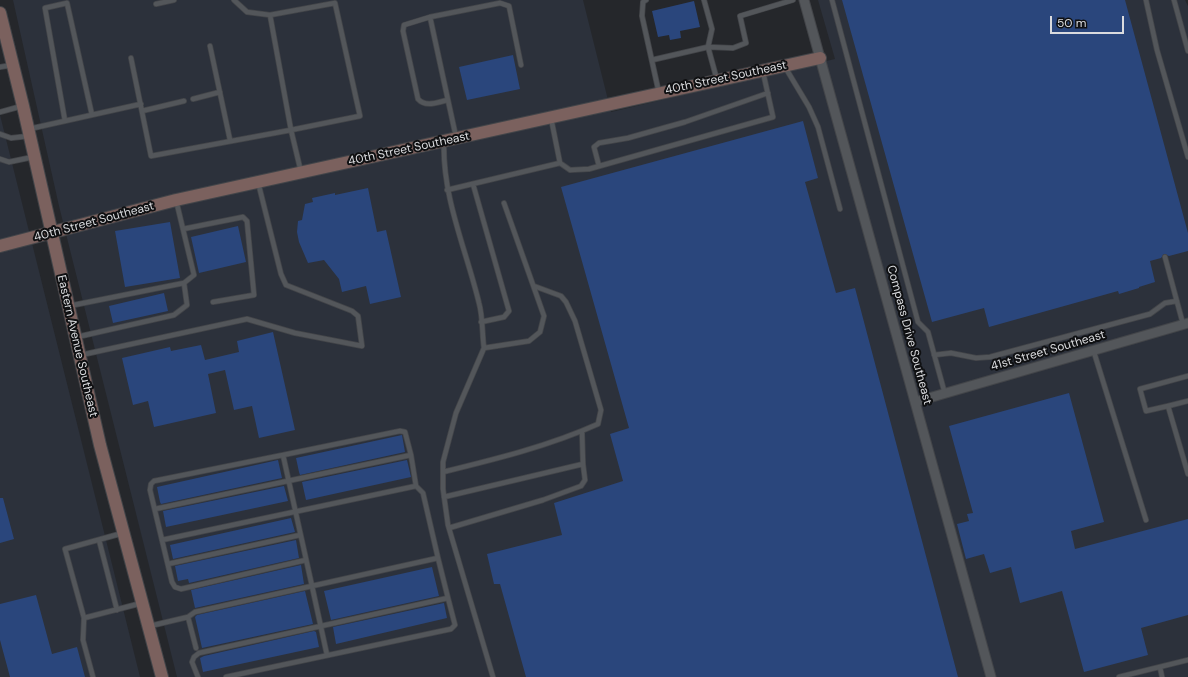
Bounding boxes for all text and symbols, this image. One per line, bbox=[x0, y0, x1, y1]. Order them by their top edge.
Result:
scale bar bbox=[1052, 8, 1126, 34]
text: 50 m bbox=[1057, 15, 1086, 31]
street label: 40th Street Southeast bbox=[664, 58, 788, 98]
street label: 40th Street Southeast bbox=[347, 129, 471, 169]
street label: 40th Street Southeast bbox=[32, 199, 156, 245]
street label: Compass Drive Southeast bbox=[883, 264, 935, 406]
street label: Eastern Avenue Southeast bbox=[54, 274, 100, 418]
street label: 41st Street Southeast bbox=[989, 328, 1107, 374]

